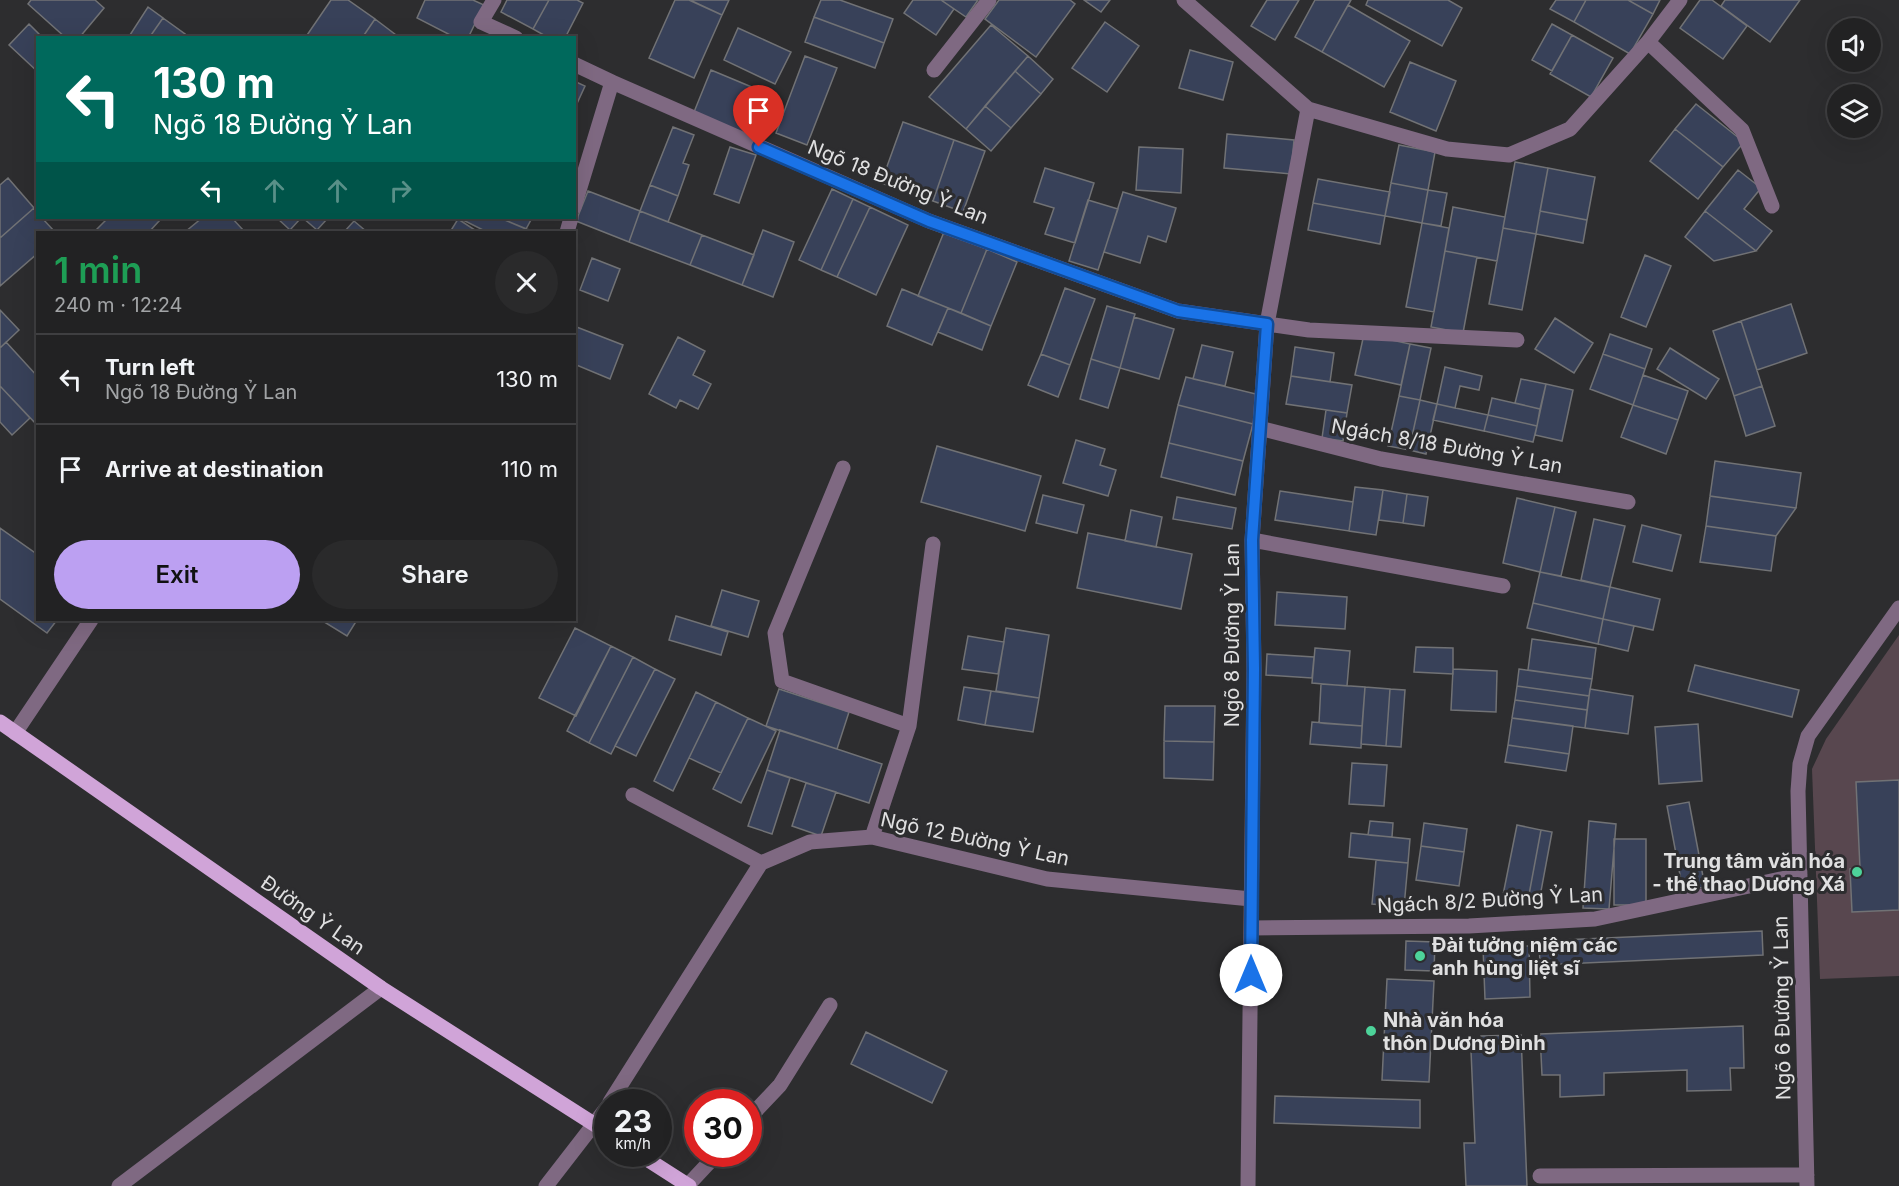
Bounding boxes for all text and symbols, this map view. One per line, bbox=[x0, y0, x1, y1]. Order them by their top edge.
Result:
map controls bbox=[1827, 18, 1881, 138]
button: sound bbox=[1827, 18, 1881, 72]
text: 130 m bbox=[153, 57, 275, 108]
icon: left bbox=[54, 60, 132, 138]
button: layers bbox=[1827, 84, 1881, 138]
pin bbox=[733, 85, 784, 147]
icon: arrive bbox=[742, 94, 775, 127]
text: Ngõ 18 Đường Ỷ Lan bbox=[153, 108, 413, 141]
street label: Ngõ 18 Đường Ỷ Lan bbox=[804, 134, 992, 229]
icon: left bbox=[195, 174, 228, 207]
icon: ahead bbox=[258, 174, 291, 207]
icon: ahead bbox=[321, 174, 354, 207]
icon: right bbox=[384, 174, 417, 207]
text: 1 min bbox=[54, 248, 142, 292]
button: close bbox=[495, 251, 558, 314]
text: 240 m · 12:24 bbox=[54, 293, 182, 317]
text: Turn left bbox=[105, 354, 195, 380]
icon: left bbox=[54, 363, 87, 396]
text: 130 m bbox=[496, 366, 558, 392]
text: Ngõ 18 Đường Ỷ Lan bbox=[105, 380, 297, 404]
street label: Ngách 8/18 Đường Ỷ Lan bbox=[1329, 413, 1565, 478]
icon: arrive bbox=[54, 453, 87, 486]
text: Arrive at destination bbox=[105, 456, 324, 482]
text: 110 m bbox=[501, 456, 558, 482]
button: Exit bbox=[54, 540, 300, 609]
button: Share bbox=[312, 540, 558, 609]
street label: Ngõ 8 Đường Ỷ Lan bbox=[1219, 543, 1244, 727]
street label: Ngõ 12 Đường Ỷ Lan bbox=[878, 806, 1072, 871]
place label: Trung tâm văn hóa - thể thao Dương Xá bbox=[1652, 849, 1845, 896]
marker: Trung tâm văn hóa - thể thao Dương Xá bbox=[1850, 865, 1864, 879]
street label: Đường Ỷ Lan bbox=[256, 870, 370, 960]
street label: Ngách 8/2 Đường Ỷ Lan bbox=[1376, 881, 1604, 918]
street label: Ngõ 6 Đường Ỷ Lan bbox=[1767, 916, 1796, 1100]
place label: Đài tưởng niệm các anh hùng liệt sĩ bbox=[1432, 933, 1618, 980]
position arrow bbox=[1219, 943, 1283, 1007]
marker: Đài tưởng niệm các anh hùng liệt sĩ bbox=[1413, 949, 1427, 963]
place label: Nhà văn hóa thôn Dương Đình bbox=[1383, 1008, 1546, 1055]
marker: Nhà văn hóa thôn Dương Đình bbox=[1364, 1024, 1378, 1038]
speed limit sign: 30 bbox=[684, 1089, 762, 1167]
text: 23 bbox=[614, 1103, 652, 1139]
text: km/h bbox=[615, 1134, 651, 1153]

